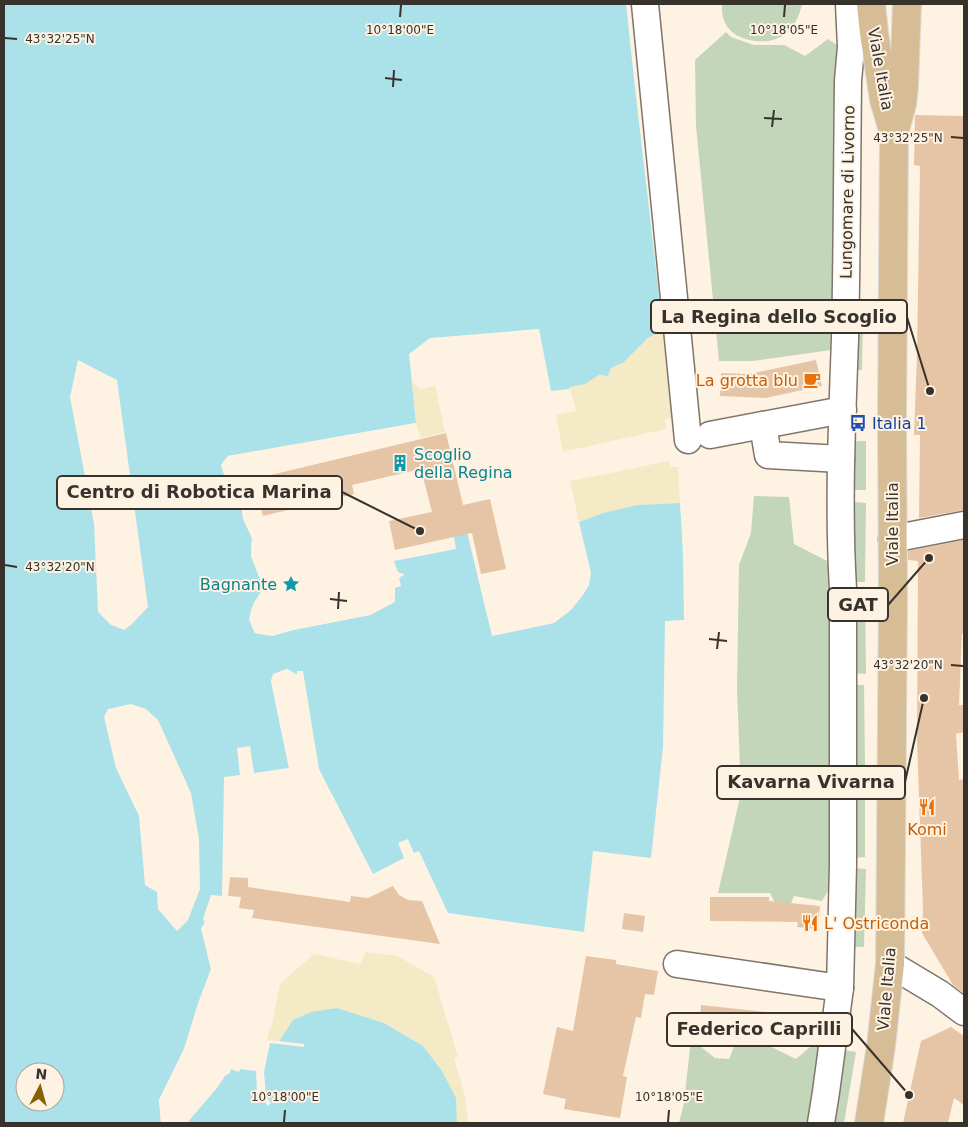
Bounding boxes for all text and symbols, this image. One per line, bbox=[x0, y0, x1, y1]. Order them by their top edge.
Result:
text: 10°18'00"E bbox=[366, 23, 434, 37]
text: 10°18'05"E bbox=[750, 23, 818, 37]
street label: Viale Italia bbox=[864, 26, 897, 112]
text: 43°32'25"N bbox=[25, 32, 95, 46]
street label: Lungomare di Livorno bbox=[836, 105, 859, 279]
text: 43°32'25"N bbox=[873, 131, 943, 145]
callout: La Regina dello Scoglio bbox=[651, 300, 907, 333]
text: La Regina dello Scoglio bbox=[661, 306, 897, 327]
cafe icon: La grotta blu bbox=[802, 370, 822, 390]
place label: La grotta blu bbox=[696, 371, 798, 390]
bus stop icon: Italia 1 bbox=[848, 413, 868, 433]
place label: Italia 1 bbox=[872, 414, 927, 433]
place label: Scoglio della Regina bbox=[414, 445, 513, 482]
building icon: Scoglio della Regina bbox=[390, 453, 410, 473]
callout: Centro di Robotica Marina bbox=[57, 476, 342, 509]
text: Centro di Robotica Marina bbox=[66, 481, 332, 502]
street label: Viale Italia bbox=[883, 482, 902, 566]
text: 43°32'20"N bbox=[25, 560, 95, 574]
place icon: Bagnante bbox=[281, 574, 301, 594]
place label: Bagnante bbox=[200, 575, 277, 594]
callout: GAT bbox=[828, 588, 888, 621]
text: GAT bbox=[838, 594, 879, 615]
text: 43°32'20"N bbox=[873, 658, 943, 672]
callout: Kavarna Vivarna bbox=[717, 766, 905, 799]
text: Kavarna Vivarna bbox=[727, 771, 895, 792]
restaurant icon: Komi bbox=[917, 797, 937, 817]
place label: Komi bbox=[907, 820, 947, 839]
restaurant icon: L' Ostriconda bbox=[800, 913, 820, 933]
place label: L' Ostriconda bbox=[824, 914, 929, 933]
street label: Viale Italia bbox=[873, 947, 900, 1032]
callout: Federico Caprilli bbox=[667, 1013, 852, 1046]
text: Federico Caprilli bbox=[676, 1018, 842, 1039]
north arrow bbox=[15, 1062, 65, 1112]
text: N bbox=[35, 1066, 48, 1083]
text: 10°18'00"E bbox=[251, 1090, 319, 1104]
text: 10°18'05"E bbox=[635, 1090, 703, 1104]

